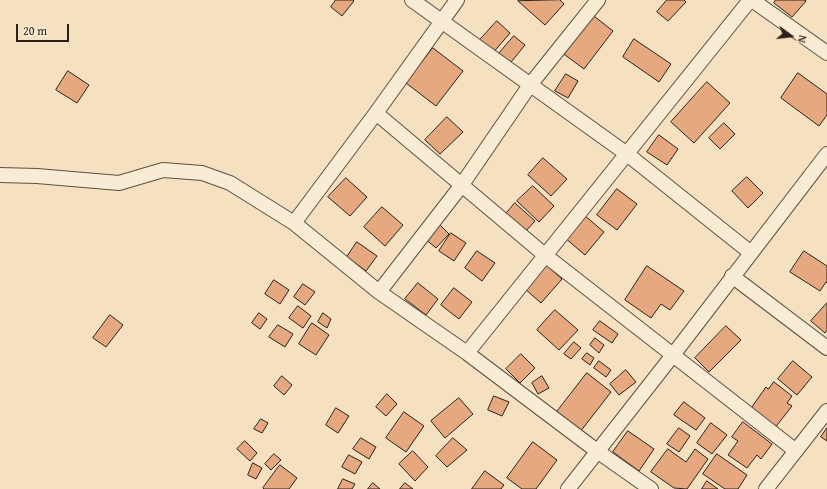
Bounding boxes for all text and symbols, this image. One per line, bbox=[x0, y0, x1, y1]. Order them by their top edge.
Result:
scale bar bbox=[18, 16, 71, 42]
north arrow bbox=[771, 16, 811, 56]
text: 20 m bbox=[23, 22, 47, 39]
text: N bbox=[794, 33, 811, 45]

